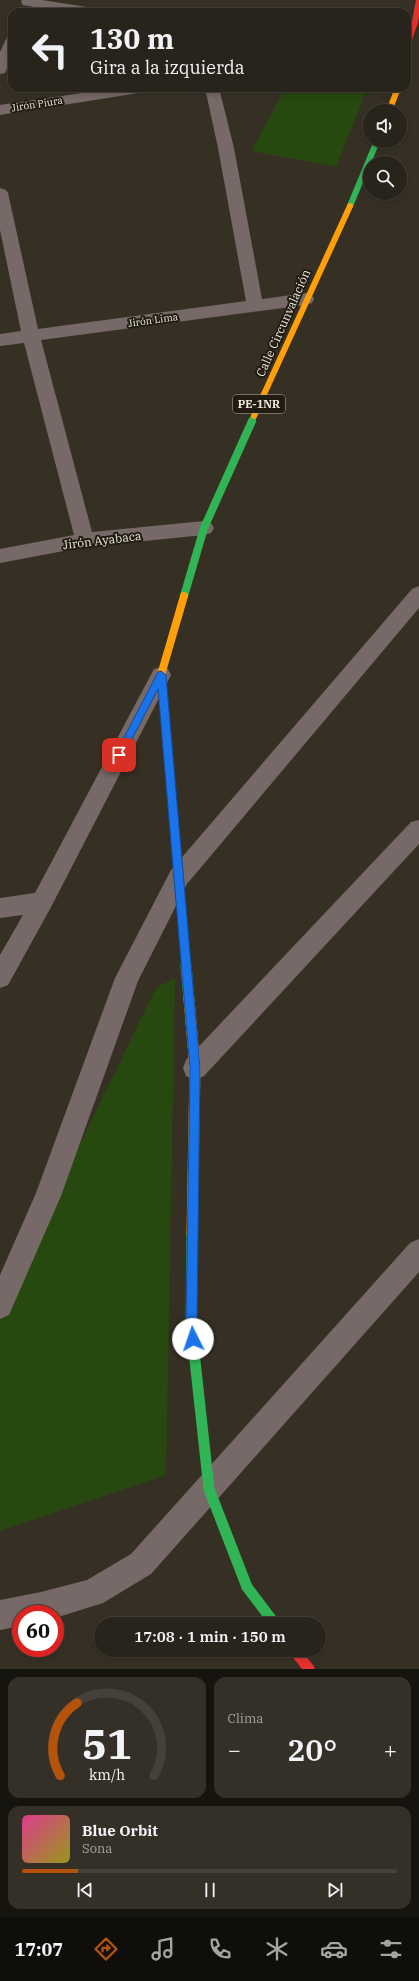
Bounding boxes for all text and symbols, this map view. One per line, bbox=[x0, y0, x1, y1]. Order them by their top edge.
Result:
text: 130 m bbox=[90, 20, 174, 57]
icon: left bbox=[24, 24, 76, 76]
text: Gira a la izquierda bbox=[90, 56, 245, 79]
street label: Jirón Piura bbox=[10, 93, 64, 114]
map controls bbox=[363, 104, 407, 200]
button: sound bbox=[363, 104, 407, 148]
button: search bbox=[363, 156, 407, 200]
street label: Calle Circunvalación bbox=[253, 267, 314, 379]
street label: Jirón Lima bbox=[127, 310, 179, 330]
road number: PE-1NR bbox=[233, 395, 285, 413]
street label: Jirón Ayabaca bbox=[62, 528, 143, 552]
pin bbox=[102, 738, 136, 772]
icon: arrive bbox=[108, 744, 130, 766]
position arrow bbox=[172, 1318, 214, 1360]
speed limit sign: 60 bbox=[12, 1605, 64, 1657]
text: 17:08 · 1 min · 150 m bbox=[134, 1627, 286, 1646]
text: Clima bbox=[228, 1710, 263, 1727]
text: 51 bbox=[82, 1715, 132, 1769]
text: 20° bbox=[287, 1730, 337, 1769]
text: − bbox=[228, 1735, 241, 1764]
text: + bbox=[384, 1735, 397, 1764]
text: km/h bbox=[89, 1764, 125, 1783]
text: Blue Orbit bbox=[82, 1821, 158, 1840]
text: Sona bbox=[82, 1840, 112, 1857]
icon: previous bbox=[74, 1879, 96, 1901]
icon: pause bbox=[199, 1879, 221, 1901]
icon: next bbox=[324, 1879, 346, 1901]
icon: directions bbox=[92, 1935, 120, 1963]
icon: music bbox=[149, 1935, 177, 1963]
icon: phone bbox=[206, 1935, 234, 1963]
icon: climate bbox=[263, 1935, 291, 1963]
icon: car bbox=[320, 1935, 348, 1963]
icon: filters bbox=[377, 1935, 405, 1963]
text: 17:07 bbox=[14, 1938, 63, 1961]

